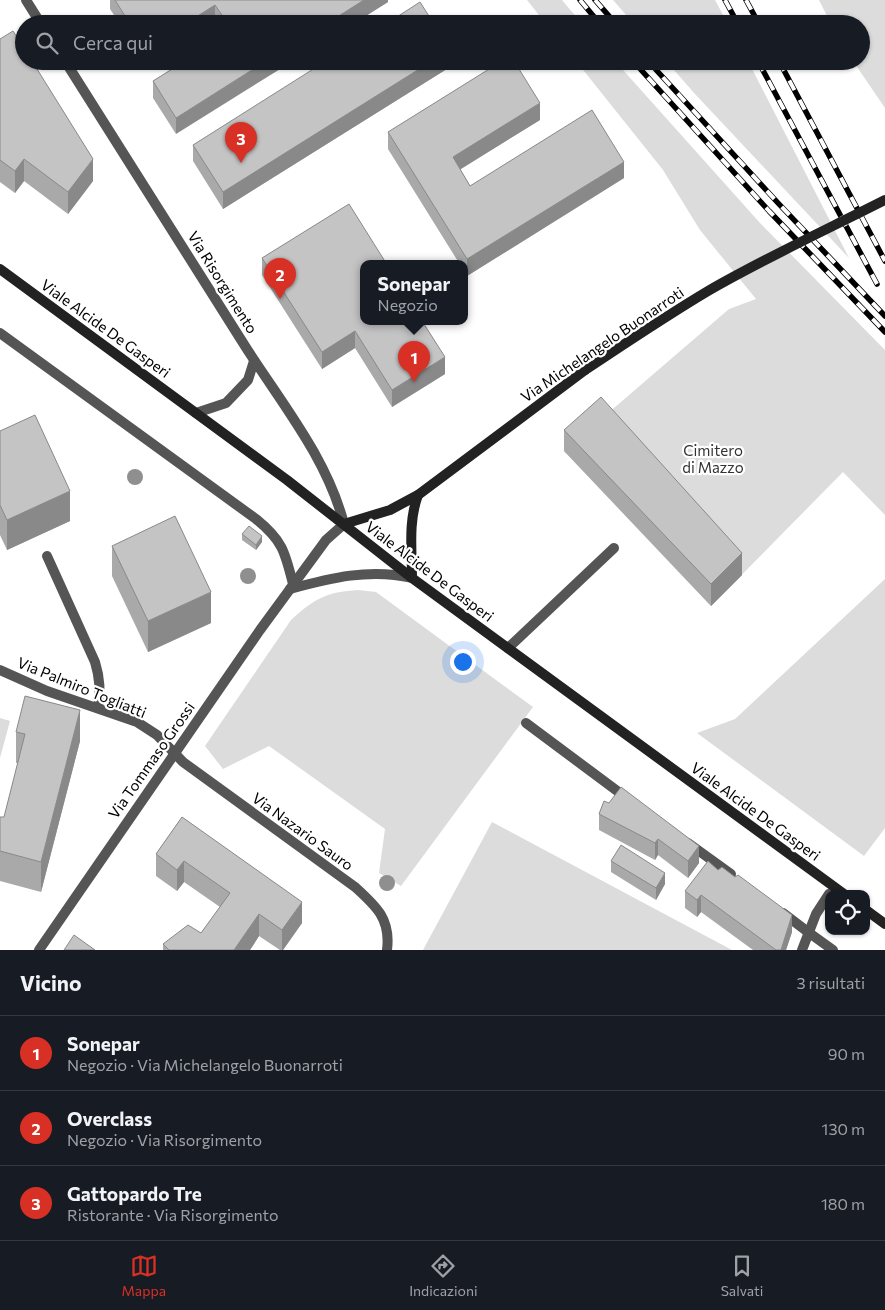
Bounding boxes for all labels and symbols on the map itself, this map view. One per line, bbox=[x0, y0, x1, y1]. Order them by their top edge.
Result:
pin: 3 bbox=[225, 122, 257, 163]
street label: Via Risorgimento bbox=[184, 228, 262, 336]
pin: 2 bbox=[264, 258, 296, 299]
street label: Viale Alcide De Gasperi bbox=[38, 275, 174, 381]
street label: Via Michelangelo Buonarroti bbox=[517, 283, 687, 405]
pin: 1 bbox=[398, 341, 430, 382]
park label: Cimitero di Mazzo bbox=[682, 441, 744, 476]
street label: Viale Alcide De Gasperi bbox=[362, 517, 498, 625]
your location bbox=[450, 649, 476, 675]
street label: Via Palmiro Togliatti bbox=[15, 653, 149, 721]
street label: Via Tommaso Grossi bbox=[104, 698, 198, 822]
street label: Viale Alcide De Gasperi bbox=[688, 758, 824, 864]
street label: Via Nazario Sauro bbox=[249, 788, 357, 874]

